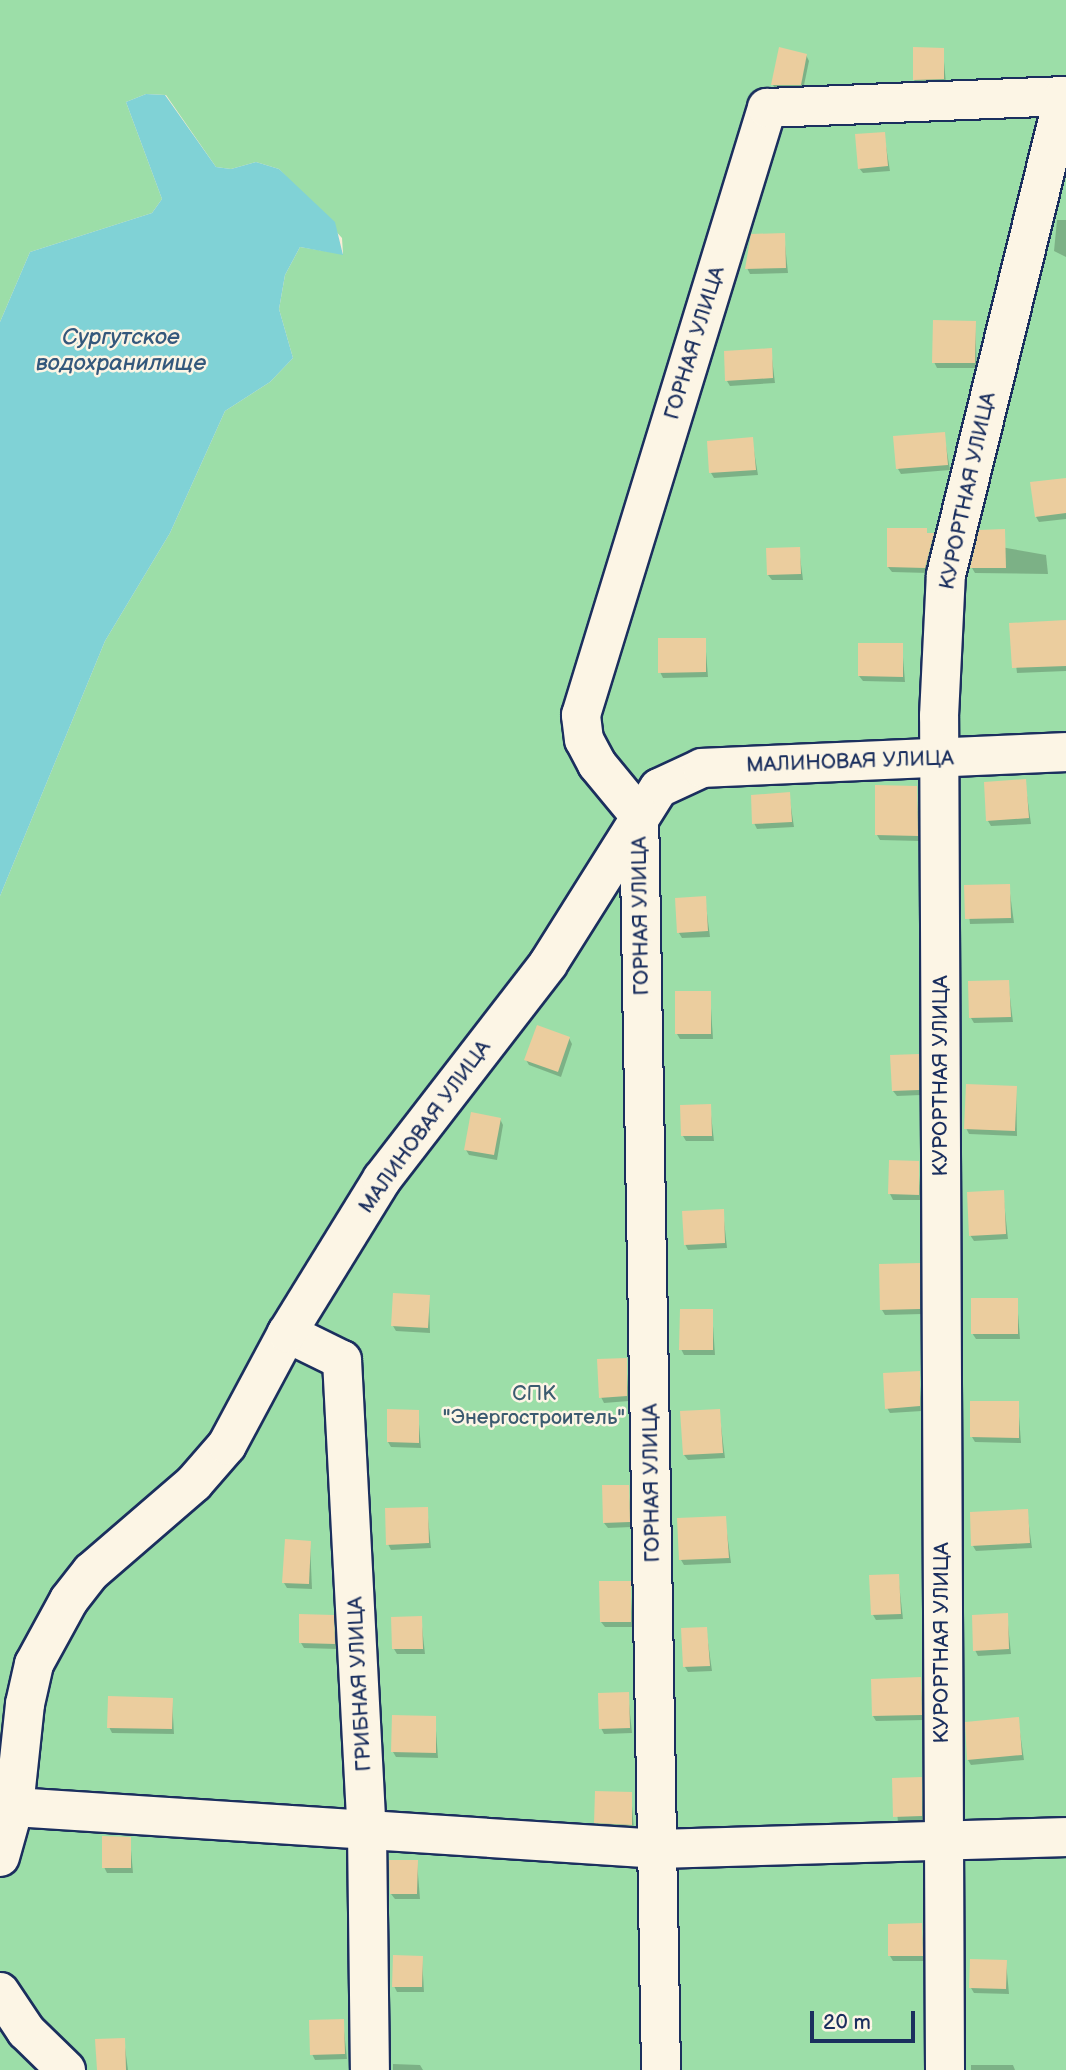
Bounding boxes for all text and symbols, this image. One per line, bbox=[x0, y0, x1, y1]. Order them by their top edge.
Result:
street label: ГОРНАЯ УЛИЦА bbox=[660, 263, 730, 423]
water label: Сургутское водохранилище bbox=[36, 323, 206, 377]
street label: КУРОРТНАЯ УЛИЦА bbox=[935, 390, 1001, 592]
street label: МАЛИНОВАЯ УЛИЦА bbox=[746, 746, 954, 778]
street label: ГОРНАЯ УЛИЦА bbox=[627, 836, 655, 996]
street label: КУРОРТНАЯ УЛИЦА bbox=[928, 975, 954, 1177]
street label: МАЛИНОВАЯ УЛИЦА bbox=[354, 1036, 496, 1218]
park label: СПК "Энергостроитель" bbox=[443, 1381, 625, 1431]
street label: ГОРНАЯ УЛИЦА bbox=[638, 1403, 666, 1563]
street label: КУРОРТНАЯ УЛИЦА bbox=[929, 1542, 955, 1744]
street label: ГРИБНАЯ УЛИЦА bbox=[343, 1596, 377, 1772]
scale bar bbox=[814, 1996, 919, 2040]
text: 20 m bbox=[823, 2010, 871, 2035]

